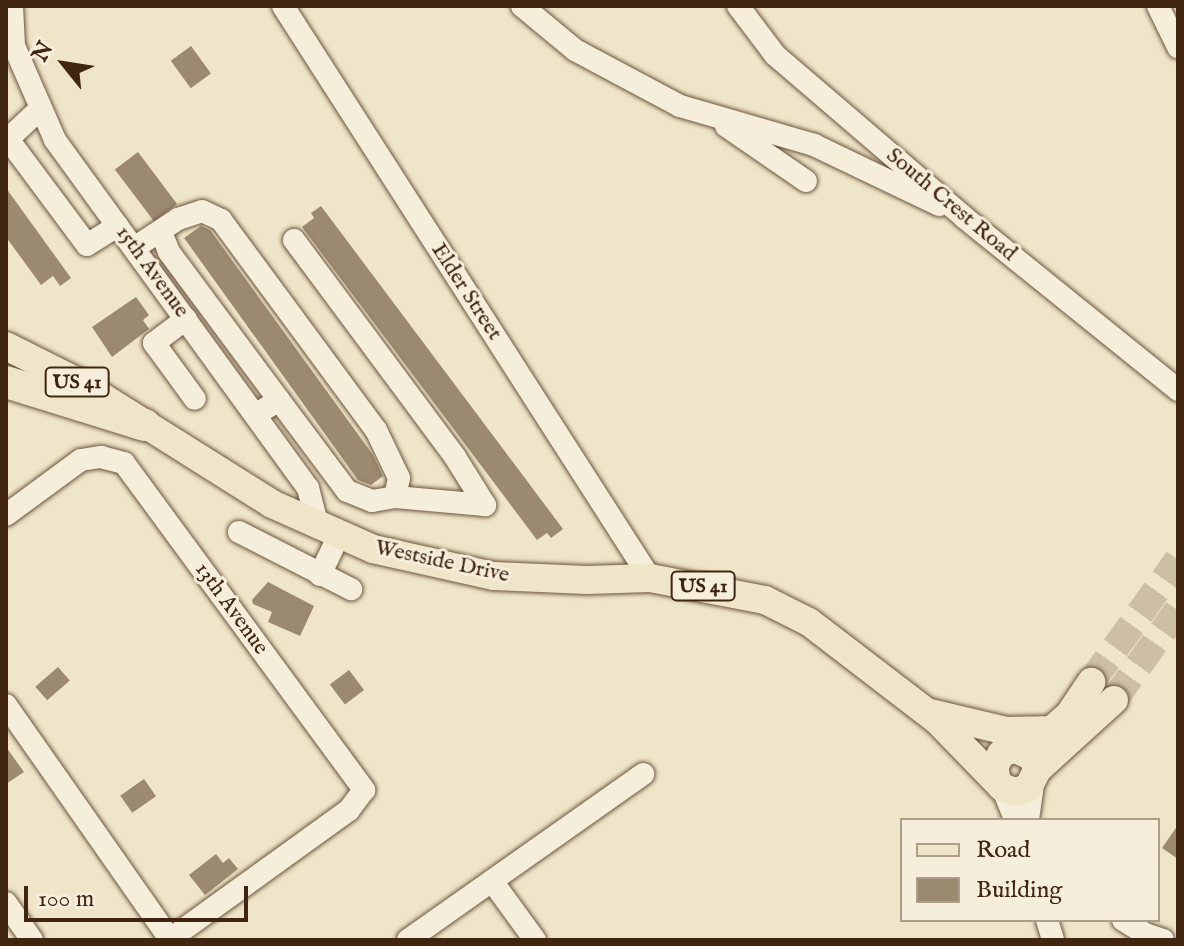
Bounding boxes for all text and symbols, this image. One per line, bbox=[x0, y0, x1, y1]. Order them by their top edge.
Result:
north arrow bbox=[24, 24, 104, 104]
text: N bbox=[26, 37, 60, 67]
street label: South Crest Road bbox=[880, 143, 1022, 267]
street label: 15th Avenue bbox=[110, 221, 194, 323]
street label: Elder Street bbox=[425, 238, 507, 346]
road number: US 41 bbox=[43, 366, 111, 398]
street label: Westside Drive bbox=[372, 535, 512, 589]
street label: 13th Avenue bbox=[189, 558, 273, 660]
road number: US 41 bbox=[669, 570, 737, 602]
legend bbox=[900, 818, 1160, 922]
text: Road bbox=[976, 835, 1030, 866]
scale bar bbox=[28, 870, 252, 920]
text: Building bbox=[976, 875, 1062, 906]
text: 100 m bbox=[38, 884, 94, 915]

